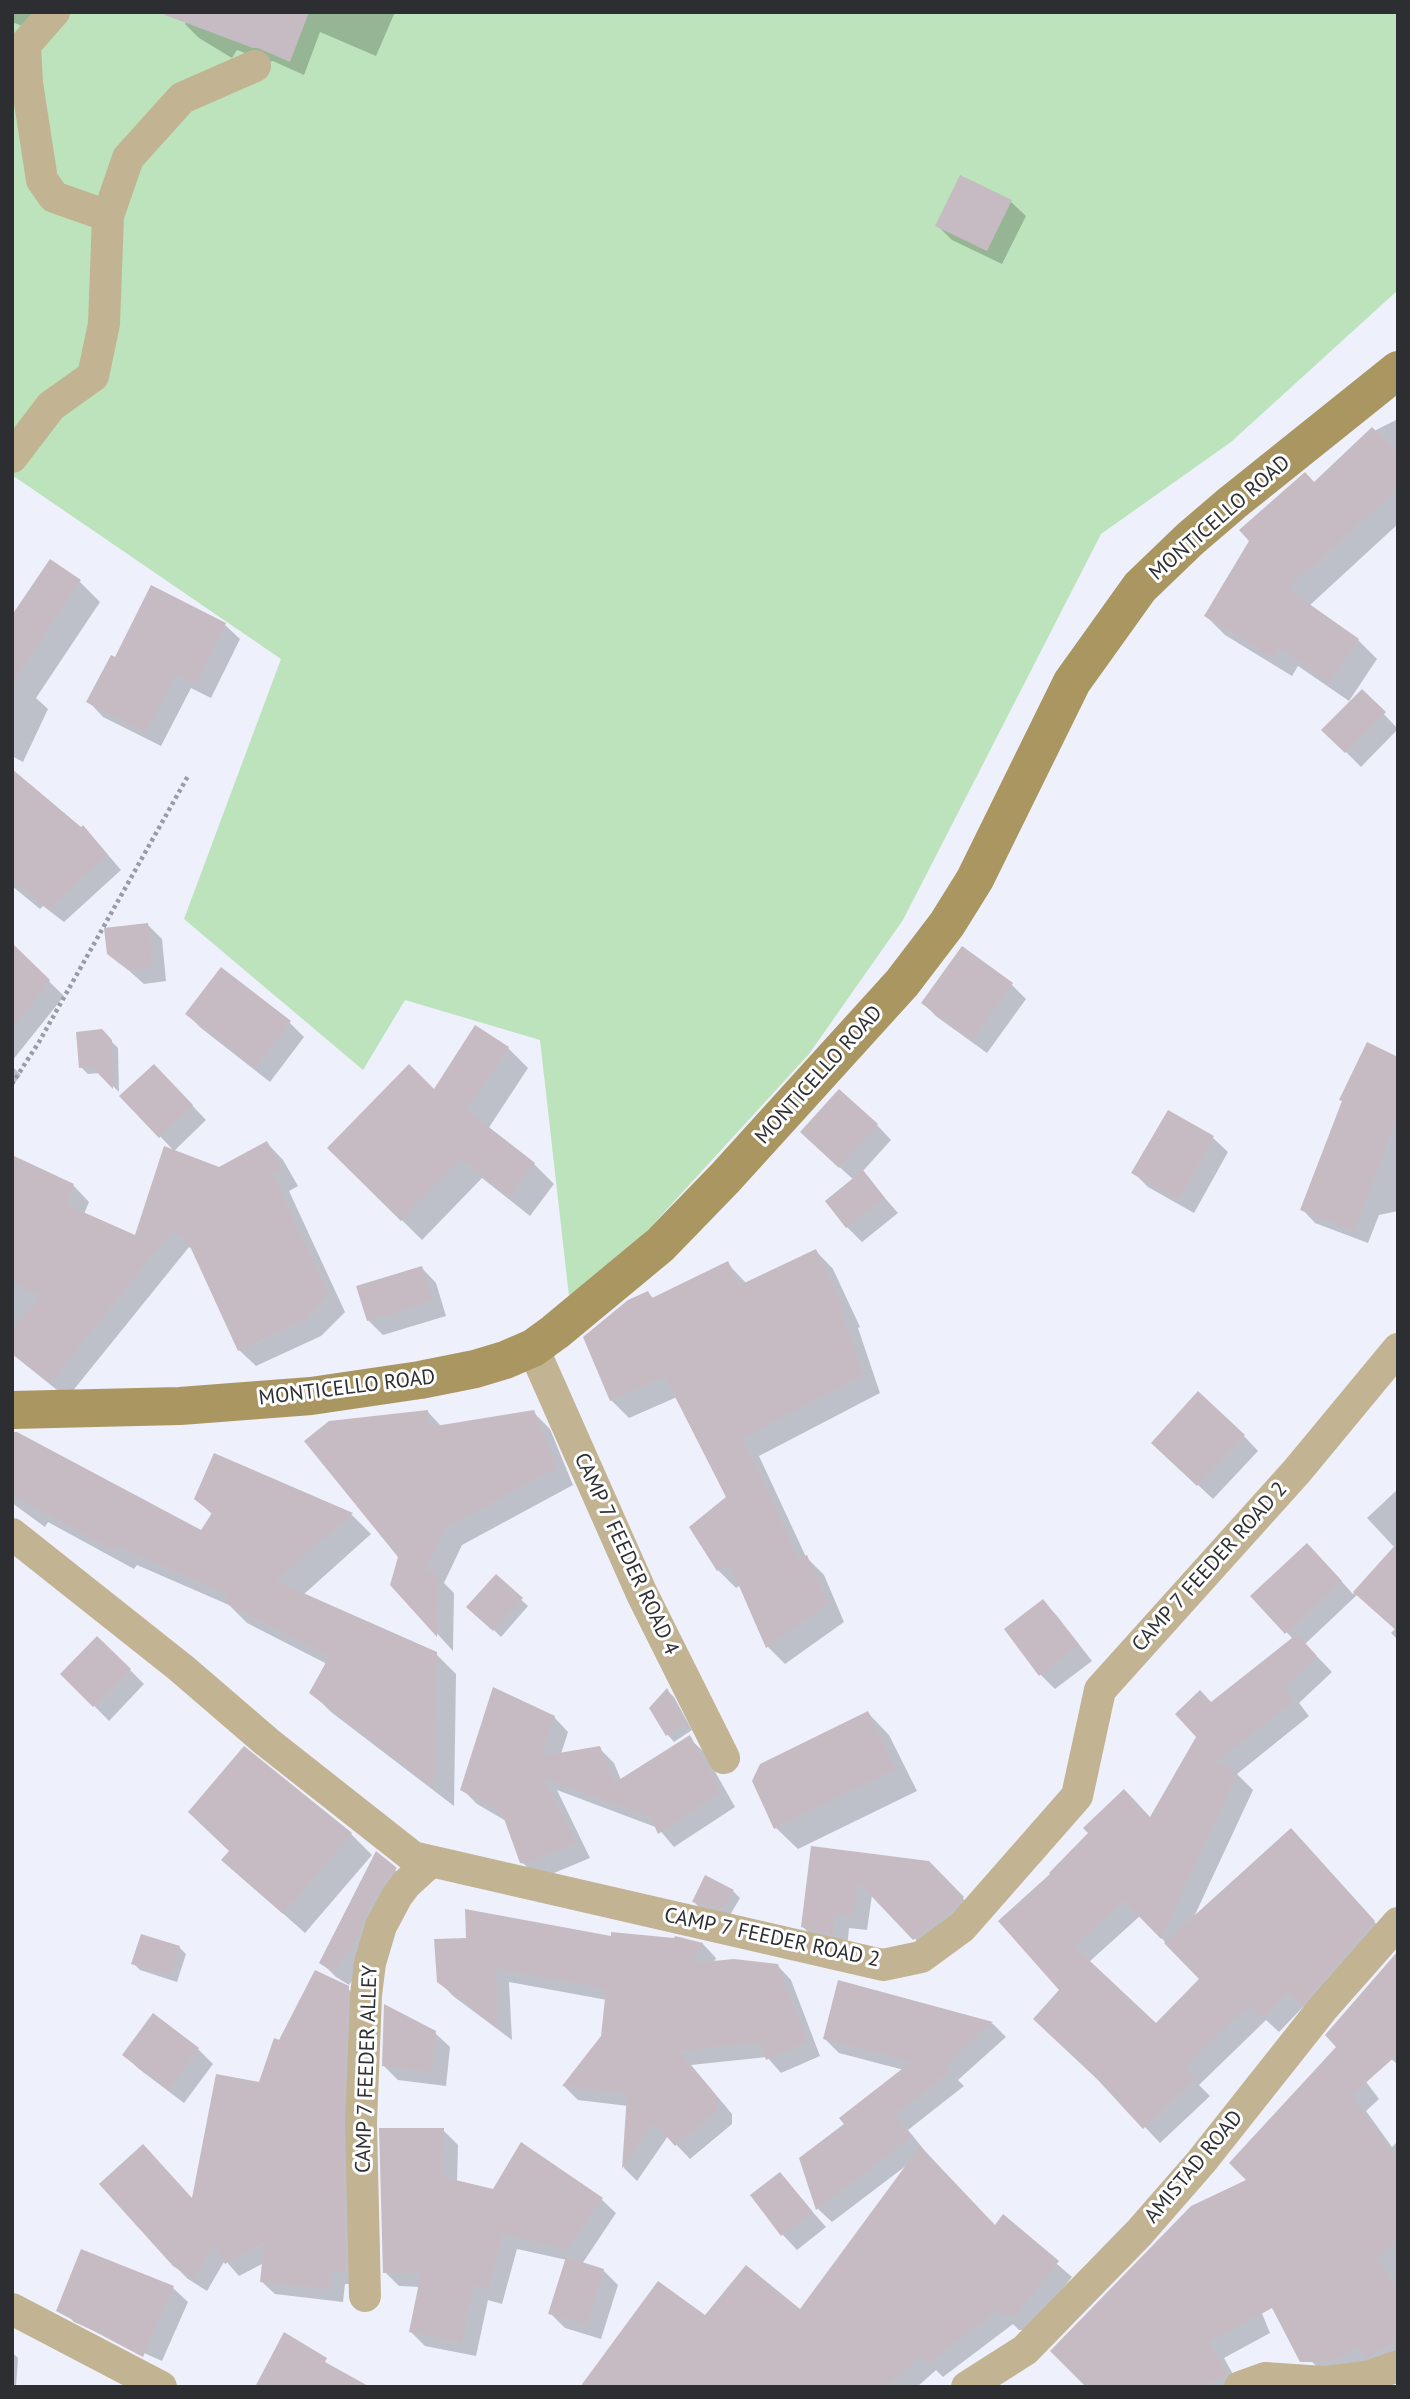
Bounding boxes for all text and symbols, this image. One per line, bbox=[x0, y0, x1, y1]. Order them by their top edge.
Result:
street label: MONTICELLO ROAD bbox=[1145, 450, 1295, 586]
street label: MONTICELLO ROAD bbox=[750, 1000, 888, 1150]
street label: MONTICELLO ROAD bbox=[257, 1365, 437, 1411]
street label: CAMP 7 FEEDER ROAD 4 bbox=[568, 1449, 684, 1659]
street label: CAMP 7 FEEDER ROAD 2 bbox=[1127, 1477, 1293, 1657]
street label: CAMP 7 FEEDER ROAD 2 bbox=[662, 1903, 882, 1973]
street label: CAMP 7 FEEDER ALLEY bbox=[351, 1965, 383, 2173]
street label: AMISTAD ROAD bbox=[1140, 2105, 1248, 2229]

